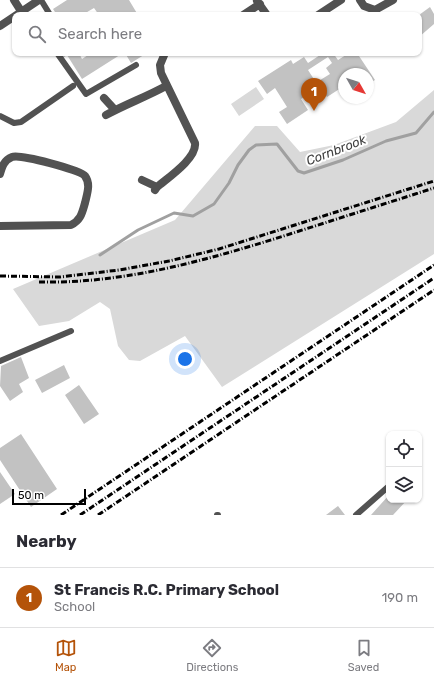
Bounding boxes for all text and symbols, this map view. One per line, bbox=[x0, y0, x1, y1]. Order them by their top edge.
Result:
search box bbox=[12, 12, 422, 56]
icon: search bbox=[26, 23, 48, 45]
text: Search here bbox=[58, 25, 142, 43]
north arrow bbox=[338, 68, 374, 104]
pin: 1 bbox=[301, 78, 327, 111]
water label: Cornbrook bbox=[304, 132, 368, 168]
your location bbox=[175, 349, 195, 369]
map controls bbox=[386, 431, 422, 503]
button: locate bbox=[386, 431, 422, 467]
button: layers bbox=[386, 467, 422, 503]
scale bar bbox=[12, 487, 86, 506]
text: 50 m bbox=[18, 489, 44, 502]
text: Nearby bbox=[16, 531, 77, 551]
text: St Francis R.C. Primary School bbox=[54, 581, 279, 599]
text: 1 bbox=[26, 590, 32, 605]
text: 190 m bbox=[382, 590, 418, 605]
text: School bbox=[54, 599, 95, 614]
tab: Map bbox=[55, 637, 77, 674]
tab: Directions bbox=[186, 637, 238, 674]
tab: Saved bbox=[348, 637, 379, 674]

